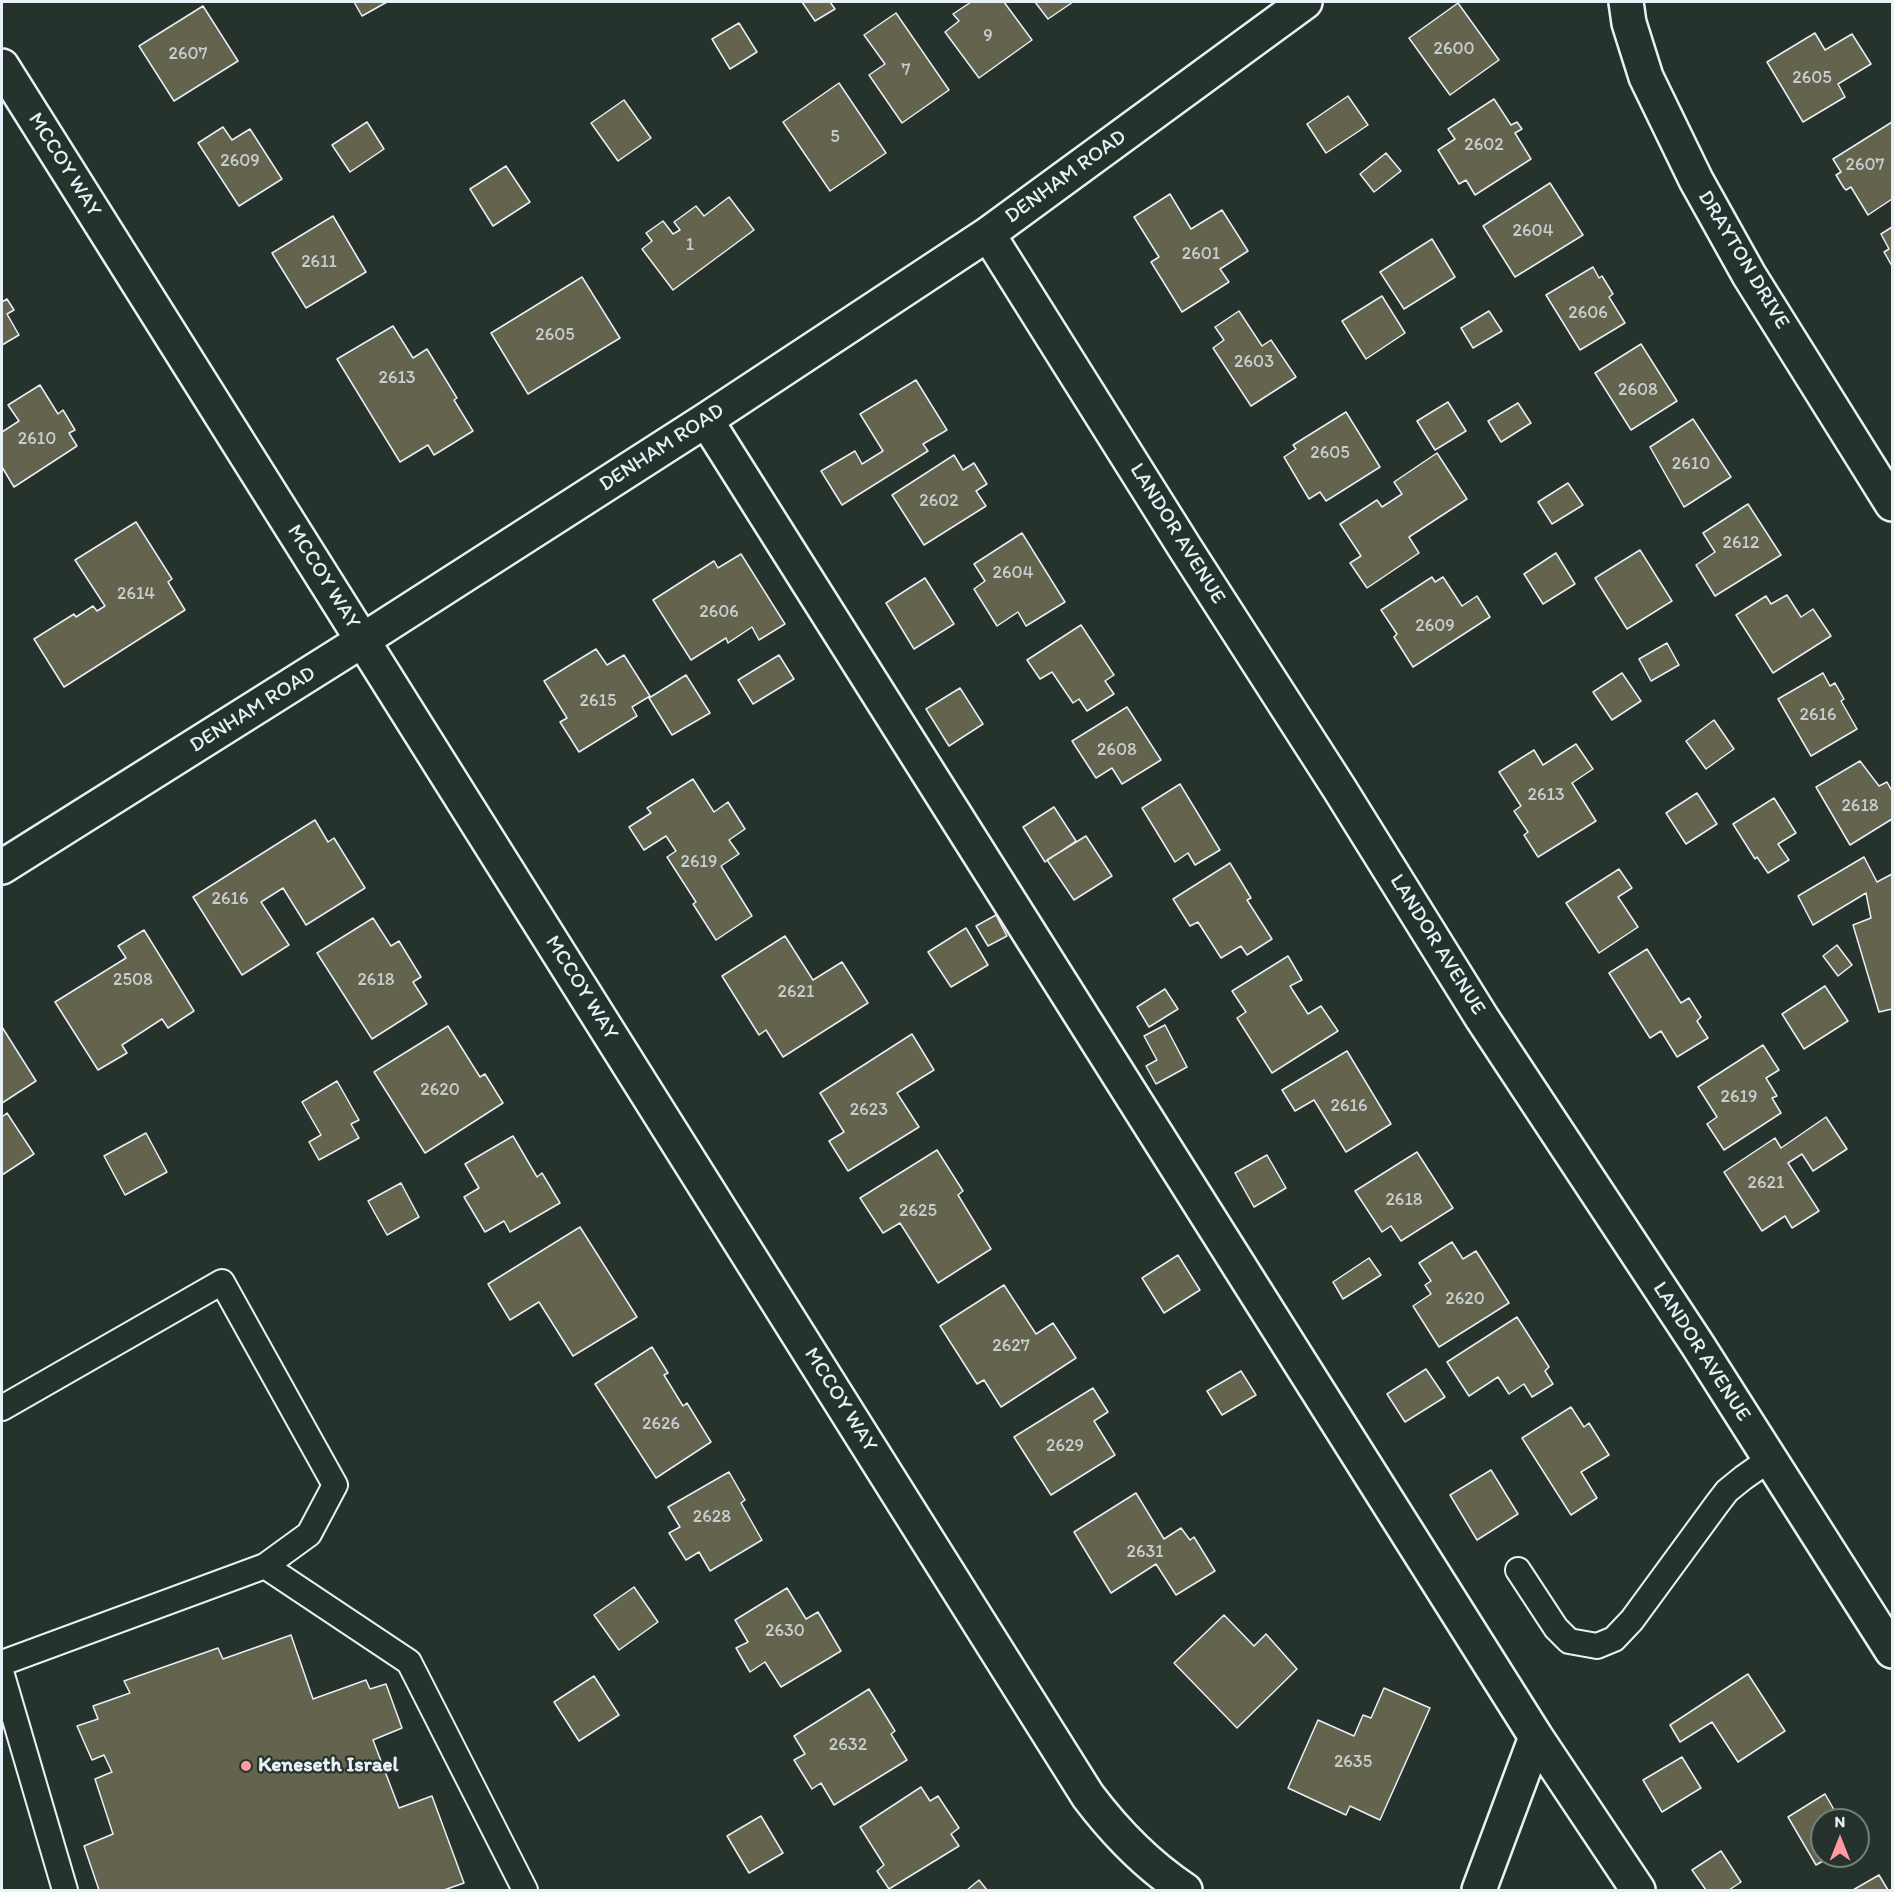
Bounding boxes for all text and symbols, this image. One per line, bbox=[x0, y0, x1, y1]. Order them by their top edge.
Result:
house number: 9 bbox=[983, 25, 993, 47]
house number: 2600 bbox=[1433, 38, 1475, 60]
house number: 2607 bbox=[168, 43, 208, 65]
house number: 7 bbox=[902, 59, 910, 81]
house number: 2605 bbox=[1792, 67, 1832, 89]
street label: MCCOY WAY bbox=[22, 108, 106, 222]
street label: DENHAM ROAD bbox=[1001, 125, 1131, 229]
house number: 5 bbox=[830, 126, 840, 148]
house number: 2602 bbox=[1464, 134, 1504, 156]
house number: 2609 bbox=[220, 150, 260, 172]
house number: 2607 bbox=[1845, 154, 1885, 176]
street label: DRAYTON DRIVE bbox=[1692, 186, 1794, 334]
house number: 2604 bbox=[1513, 220, 1553, 242]
house number: 1 bbox=[686, 234, 694, 256]
house number: 2601 bbox=[1182, 243, 1220, 265]
house number: 2611 bbox=[301, 251, 337, 273]
house number: 2606 bbox=[1568, 302, 1608, 324]
house number: 2605 bbox=[535, 324, 575, 346]
house number: 2603 bbox=[1234, 351, 1274, 373]
house number: 2613 bbox=[378, 367, 416, 389]
house number: 2608 bbox=[1618, 379, 1658, 401]
street label: DENHAM ROAD bbox=[595, 398, 729, 498]
house number: 2610 bbox=[18, 428, 56, 450]
house number: 2605 bbox=[1310, 442, 1350, 464]
house number: 2610 bbox=[1672, 453, 1710, 475]
street label: LANDOR AVENUE bbox=[1124, 459, 1230, 609]
house number: 2602 bbox=[919, 490, 959, 512]
street label: MCCOY WAY bbox=[281, 520, 365, 634]
house number: 2612 bbox=[1723, 532, 1759, 554]
house number: 2604 bbox=[993, 562, 1033, 584]
house number: 2614 bbox=[117, 583, 155, 605]
house number: 2606 bbox=[699, 601, 739, 623]
house number: 2609 bbox=[1415, 615, 1455, 637]
street label: DENHAM ROAD bbox=[185, 661, 321, 759]
house number: 2615 bbox=[580, 690, 616, 712]
house number: 2616 bbox=[1800, 704, 1836, 726]
house number: 2608 bbox=[1097, 739, 1137, 761]
house number: 2613 bbox=[1527, 784, 1565, 806]
house number: 2618 bbox=[1841, 795, 1879, 817]
house number: 2619 bbox=[681, 851, 717, 873]
street label: LANDOR AVENUE bbox=[1384, 870, 1490, 1020]
house number: 2616 bbox=[212, 888, 248, 910]
street label: MCCOY WAY bbox=[539, 931, 623, 1045]
house number: 2508 bbox=[113, 969, 153, 991]
house number: 2618 bbox=[357, 969, 395, 991]
house number: 2621 bbox=[778, 981, 814, 1003]
house number: 2620 bbox=[420, 1079, 460, 1101]
house number: 2619 bbox=[1721, 1086, 1757, 1108]
house number: 2616 bbox=[1331, 1095, 1367, 1117]
house number: 2623 bbox=[850, 1099, 888, 1121]
house number: 2621 bbox=[1748, 1172, 1784, 1194]
house number: 2618 bbox=[1385, 1189, 1423, 1211]
house number: 2625 bbox=[899, 1200, 937, 1222]
street label: LANDOR AVENUE bbox=[1647, 1278, 1755, 1426]
house number: 2620 bbox=[1445, 1288, 1485, 1310]
house number: 2627 bbox=[992, 1335, 1030, 1357]
street label: MCCOY WAY bbox=[798, 1343, 882, 1457]
house number: 2626 bbox=[642, 1413, 680, 1435]
house number: 2629 bbox=[1046, 1435, 1084, 1457]
house number: 2628 bbox=[693, 1506, 731, 1528]
house number: 2631 bbox=[1126, 1541, 1164, 1563]
house number: 2630 bbox=[765, 1620, 805, 1642]
house number: 2632 bbox=[829, 1734, 867, 1756]
house number: 2635 bbox=[1334, 1751, 1372, 1773]
place label: Keneseth Israel bbox=[258, 1753, 398, 1779]
marker: Keneseth Israel bbox=[239, 1759, 253, 1773]
north arrow bbox=[1810, 1808, 1870, 1868]
text: N bbox=[1835, 1812, 1845, 1831]

